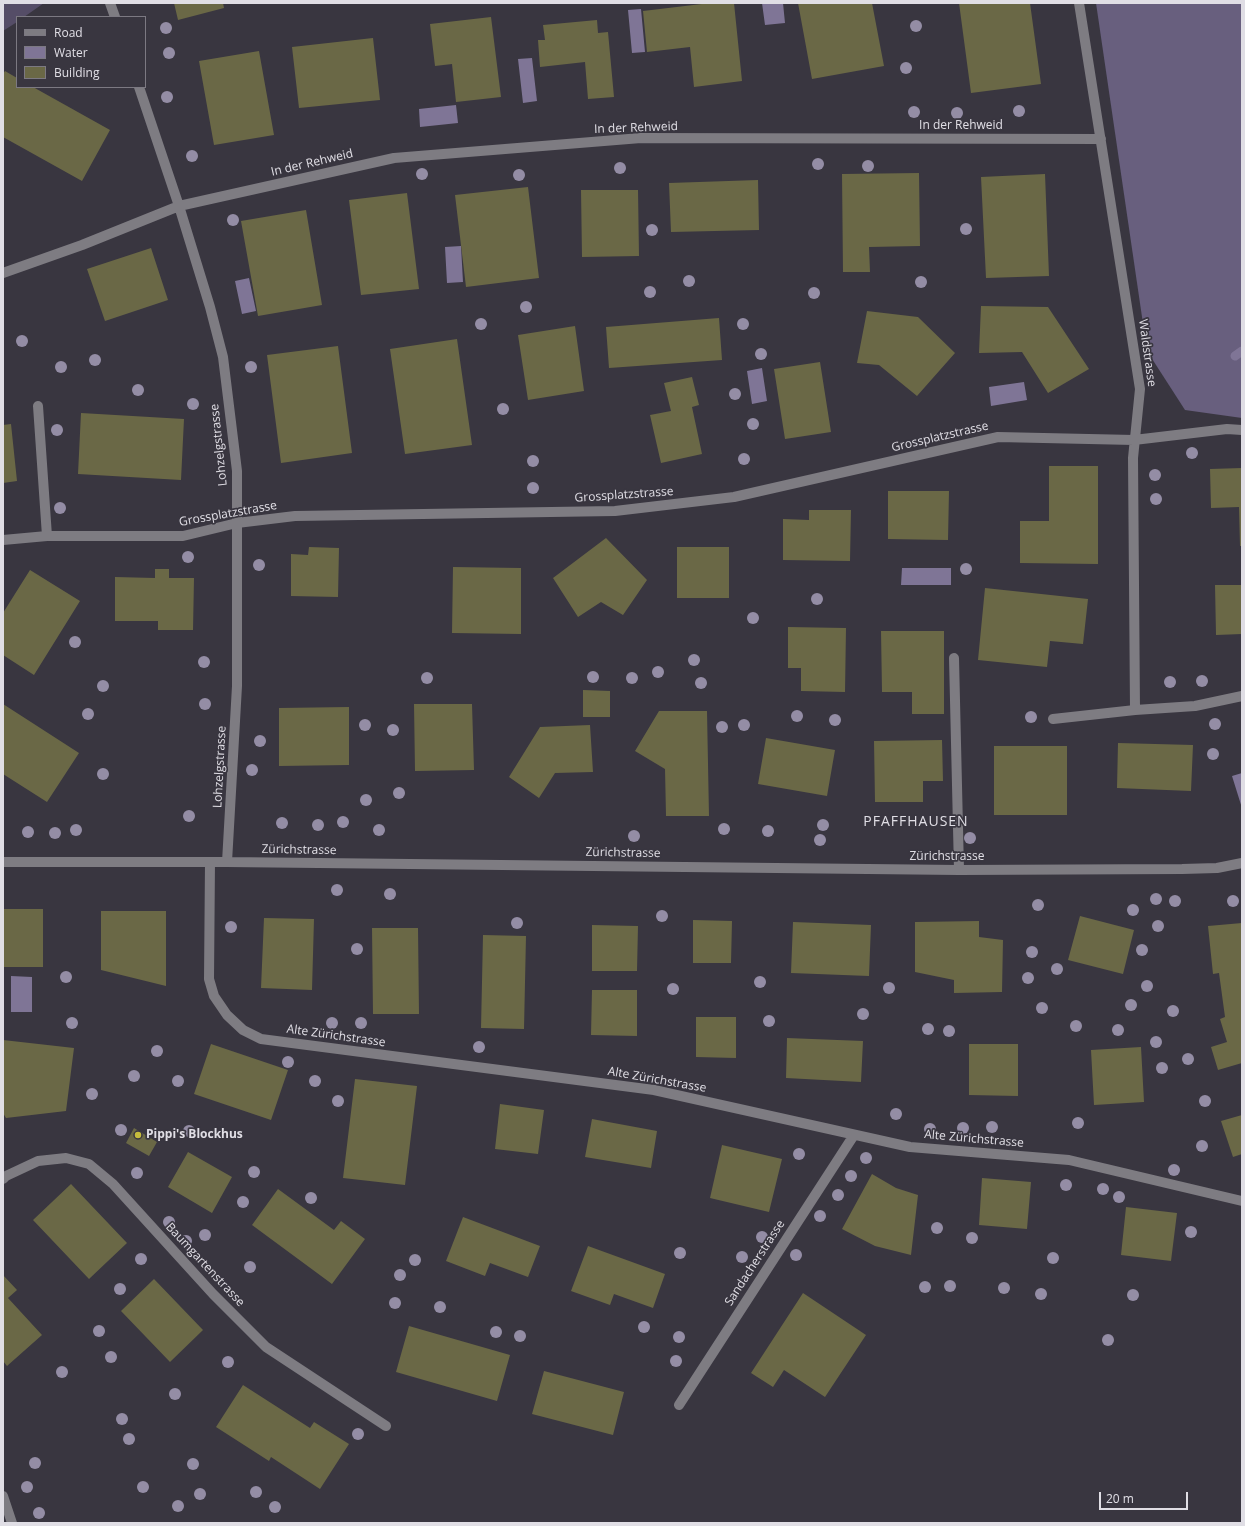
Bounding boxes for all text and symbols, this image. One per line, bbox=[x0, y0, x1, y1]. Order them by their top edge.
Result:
legend bbox=[16, 16, 146, 88]
text: Road bbox=[54, 24, 83, 41]
text: Water bbox=[54, 44, 88, 61]
text: Building bbox=[54, 64, 99, 81]
street label: In der Rehweid bbox=[594, 119, 678, 137]
street label: In der Rehweid bbox=[919, 119, 1003, 133]
street label: In der Rehweid bbox=[270, 147, 354, 179]
street label: Waldstrasse bbox=[1135, 318, 1159, 388]
street label: Lohzelgstrasse bbox=[208, 403, 230, 487]
street label: Grossplatzstrasse bbox=[890, 419, 990, 455]
street label: Grossplatzstrasse bbox=[574, 484, 674, 506]
street label: Grossplatzstrasse bbox=[178, 498, 278, 530]
street label: Lohzelgstrasse bbox=[211, 725, 229, 809]
district label: PFAFFHAUSEN bbox=[863, 814, 969, 830]
street label: Zürichstrasse bbox=[261, 842, 337, 858]
street label: Zürichstrasse bbox=[585, 845, 661, 861]
street label: Zürichstrasse bbox=[909, 850, 985, 864]
street label: Alte Zürichstrasse bbox=[286, 1022, 386, 1050]
street label: Alte Zürichstrasse bbox=[607, 1064, 707, 1096]
street label: Alte Zürichstrasse bbox=[924, 1127, 1024, 1151]
place label: Pippi's Blockhus bbox=[146, 1128, 243, 1142]
marker: Pippi's Blockhus bbox=[133, 1130, 143, 1140]
street label: Sandacherstrasse bbox=[722, 1218, 788, 1308]
street label: Baumgartenstrasse bbox=[163, 1220, 247, 1310]
scale bar bbox=[1101, 1484, 1190, 1510]
text: 20 m bbox=[1106, 1490, 1134, 1507]

